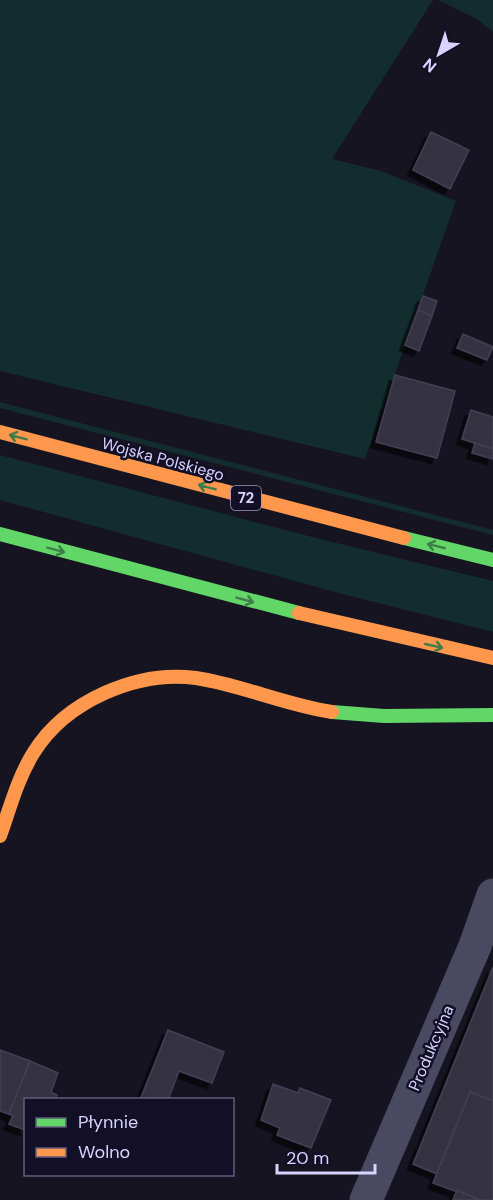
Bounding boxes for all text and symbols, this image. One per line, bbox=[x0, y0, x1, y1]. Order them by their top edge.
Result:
north arrow bbox=[409, 24, 469, 84]
text: N bbox=[419, 53, 441, 77]
one-way arrow bbox=[9, 430, 28, 442]
street label: Wojska Polskiego bbox=[99, 433, 227, 485]
one-way arrow bbox=[197, 481, 216, 493]
road number: 72 bbox=[231, 486, 261, 510]
one-way arrow bbox=[427, 539, 446, 551]
one-way arrow bbox=[47, 544, 66, 556]
one-way arrow bbox=[235, 594, 254, 606]
one-way arrow bbox=[425, 640, 444, 652]
street label: Produkcyjna bbox=[404, 1002, 458, 1094]
legend bbox=[24, 1098, 234, 1176]
text: Płynnie bbox=[78, 1110, 138, 1134]
scale bar bbox=[277, 1137, 374, 1175]
text: Wolno bbox=[78, 1140, 130, 1164]
text: 20 m bbox=[286, 1146, 329, 1170]

